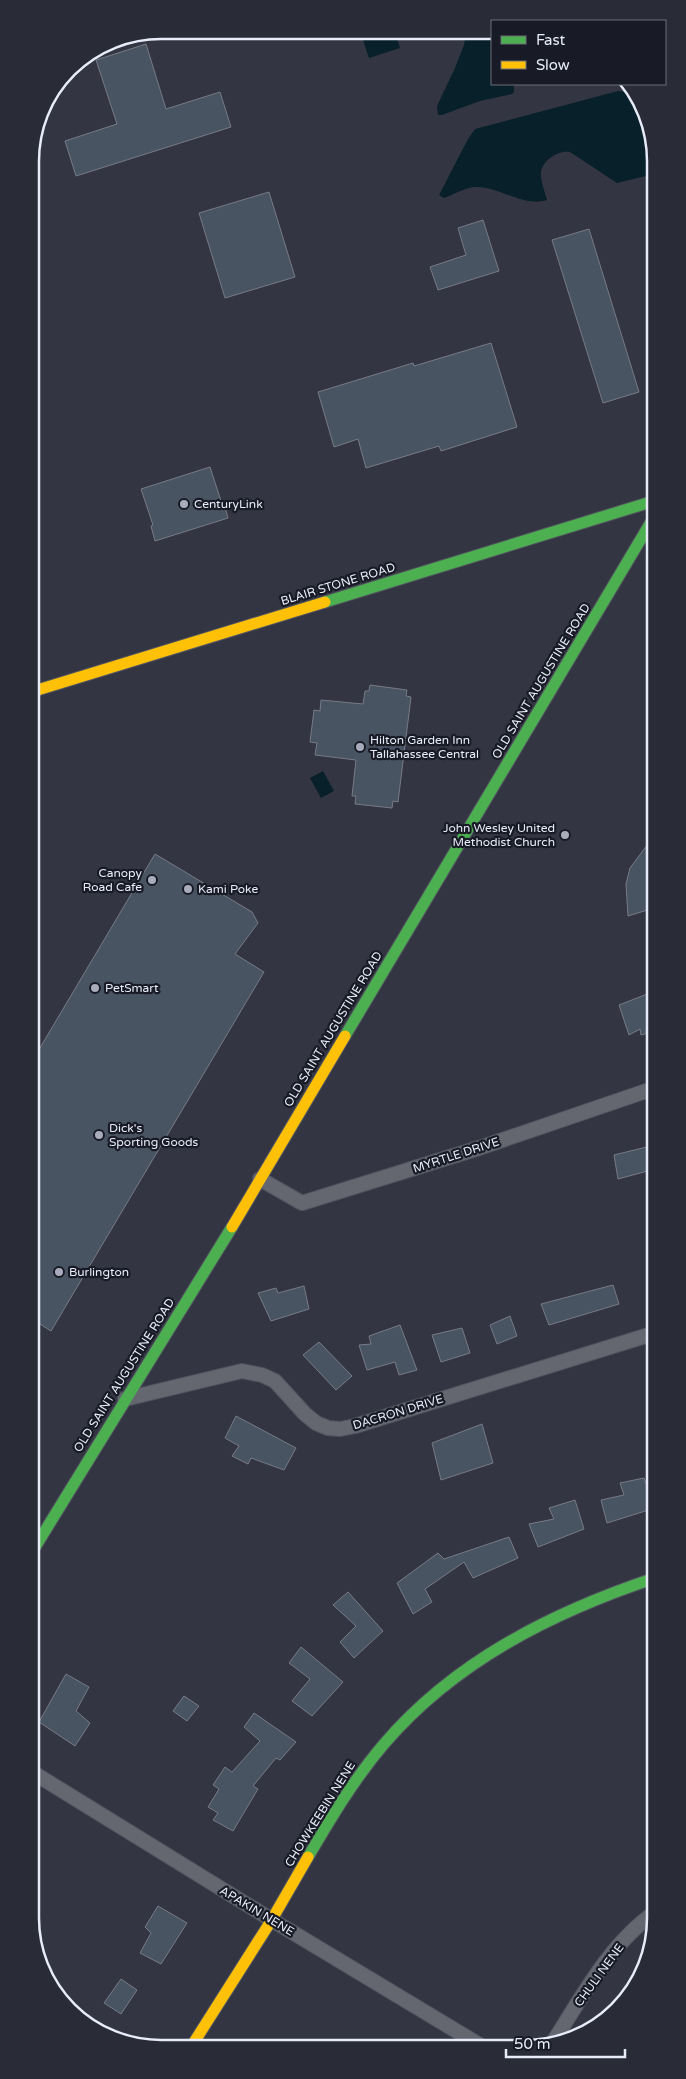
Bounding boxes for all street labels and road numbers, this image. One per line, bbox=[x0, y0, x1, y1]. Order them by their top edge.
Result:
street label: BLAIR STONE ROAD bbox=[279, 560, 397, 608]
street label: OLD SAINT AUGUSTINE ROAD bbox=[489, 601, 593, 761]
street label: OLD SAINT AUGUSTINE ROAD bbox=[281, 949, 385, 1109]
street label: MYRTLE DRIVE bbox=[411, 1134, 501, 1176]
street label: OLD SAINT AUGUSTINE ROAD bbox=[71, 1295, 177, 1455]
street label: DACRON DRIVE bbox=[351, 1391, 445, 1432]
street label: CHOWKEEBIN NENE bbox=[282, 1758, 358, 1869]
street label: APAKIN NENE bbox=[217, 1883, 297, 1939]
street label: CHULI NENE bbox=[571, 1940, 627, 2009]

